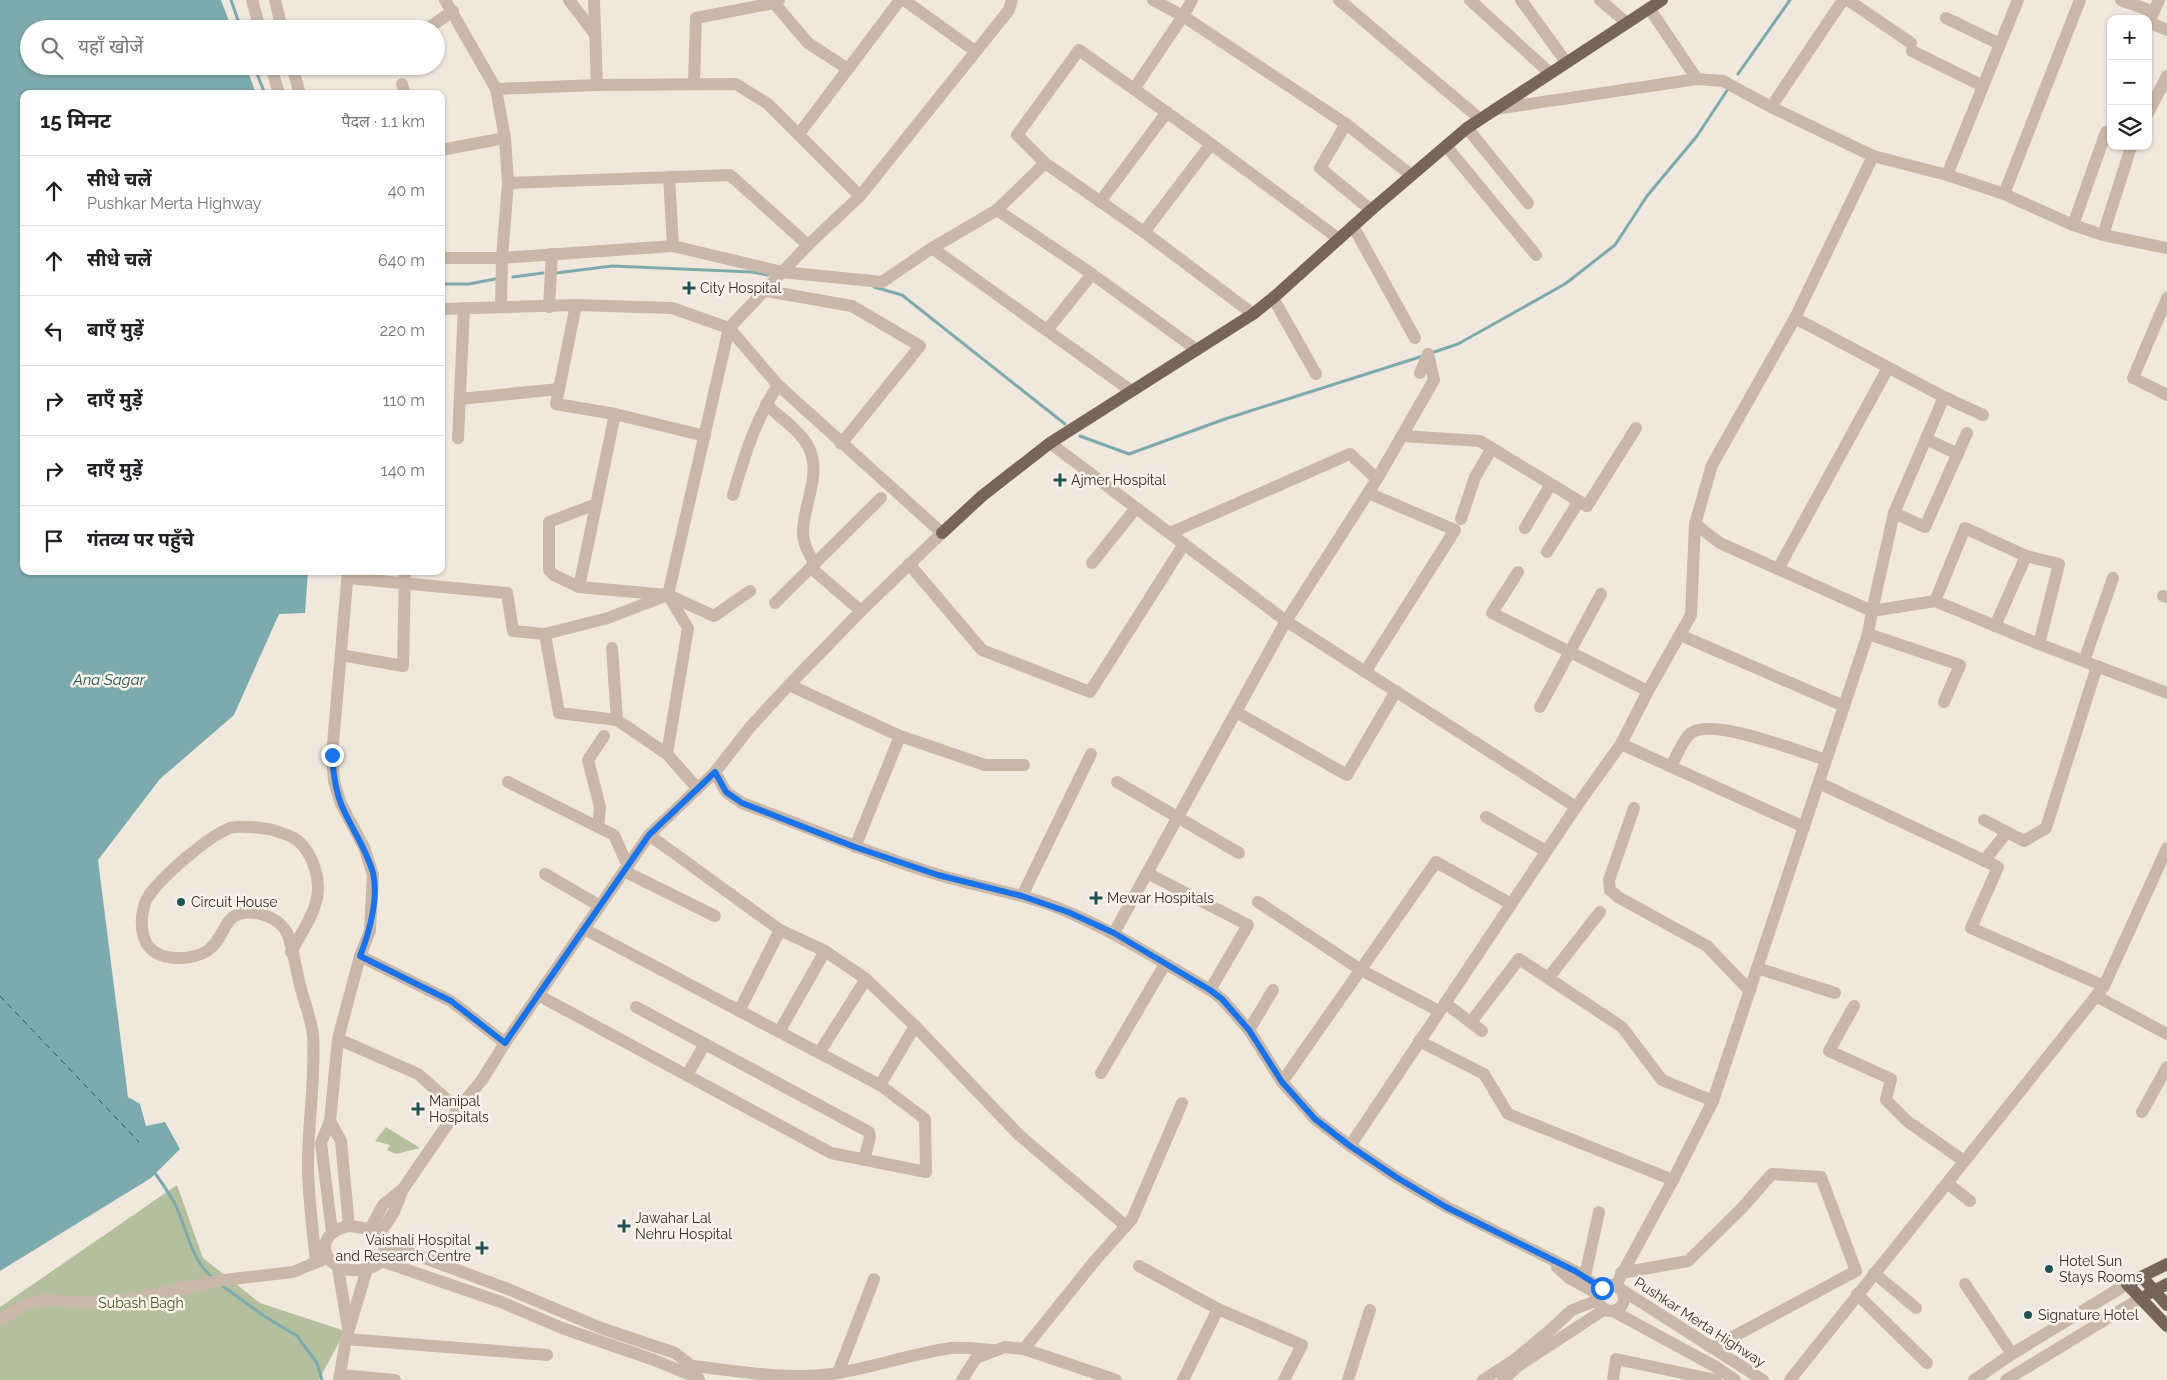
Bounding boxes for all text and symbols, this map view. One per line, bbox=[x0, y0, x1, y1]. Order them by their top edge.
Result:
map controls bbox=[2107, 15, 2152, 150]
button: + bbox=[2107, 15, 2152, 60]
search box bbox=[20, 20, 445, 75]
icon: search bbox=[38, 34, 66, 62]
text: यहाँ खोजें bbox=[78, 35, 143, 57]
button: − bbox=[2107, 60, 2152, 105]
button: layers bbox=[2107, 105, 2152, 150]
text: 15 मिनट bbox=[40, 108, 111, 133]
text: पैदल · 1.1 km bbox=[341, 112, 425, 131]
text: सीधे चलें bbox=[87, 168, 151, 190]
icon: ahead bbox=[40, 177, 68, 205]
text: 40 m bbox=[388, 181, 425, 200]
text: Pushkar Merta Highway bbox=[87, 194, 261, 213]
icon: ahead bbox=[40, 247, 68, 275]
text: सीधे चलें bbox=[87, 248, 151, 270]
text: 640 m bbox=[378, 251, 425, 270]
place label: City Hospital bbox=[700, 280, 781, 296]
marker: City Hospital bbox=[682, 281, 696, 295]
icon: left bbox=[40, 317, 68, 345]
text: बाएँ मुड़ें bbox=[87, 318, 144, 340]
text: 220 m bbox=[380, 321, 425, 340]
icon: right bbox=[40, 387, 68, 415]
text: दाएँ मुड़ें bbox=[87, 388, 143, 410]
text: 110 m bbox=[383, 391, 425, 410]
icon: right bbox=[40, 457, 68, 485]
text: दाएँ मुड़ें bbox=[87, 458, 143, 480]
text: 140 m bbox=[381, 461, 425, 480]
place label: Ajmer Hospital bbox=[1071, 472, 1166, 488]
marker: Ajmer Hospital bbox=[1053, 473, 1067, 487]
icon: arrive bbox=[40, 527, 68, 555]
text: गंतव्य पर पहुँचे bbox=[87, 528, 194, 550]
water label: Ana Sagar bbox=[72, 671, 146, 689]
route end bbox=[321, 744, 344, 767]
place label: Mewar Hospitals bbox=[1107, 890, 1214, 906]
marker: Mewar Hospitals bbox=[1089, 891, 1103, 905]
place label: Circuit House bbox=[191, 894, 278, 910]
marker: Circuit House bbox=[175, 896, 187, 908]
place label: Manipal Hospitals bbox=[429, 1093, 489, 1125]
marker: Manipal Hospitals bbox=[411, 1102, 425, 1116]
place label: Jawahar Lal Nehru Hospital bbox=[635, 1210, 732, 1242]
marker: Jawahar Lal Nehru Hospital bbox=[617, 1219, 631, 1233]
place label: Vaishali Hospital and Research Centre bbox=[336, 1232, 471, 1264]
marker: Vaishali Hospital and Research Centre bbox=[475, 1241, 489, 1255]
place label: Hotel Sun Stays Rooms bbox=[2059, 1253, 2143, 1285]
marker: Hotel Sun Stays Rooms bbox=[2043, 1263, 2055, 1275]
street label: Pushkar Merta Highway bbox=[1632, 1274, 1769, 1370]
route start bbox=[1591, 1277, 1614, 1300]
park label: Subash Bagh bbox=[98, 1295, 184, 1311]
place label: Signature Hotel bbox=[2038, 1307, 2139, 1323]
marker: Signature Hotel bbox=[2022, 1309, 2034, 1321]

